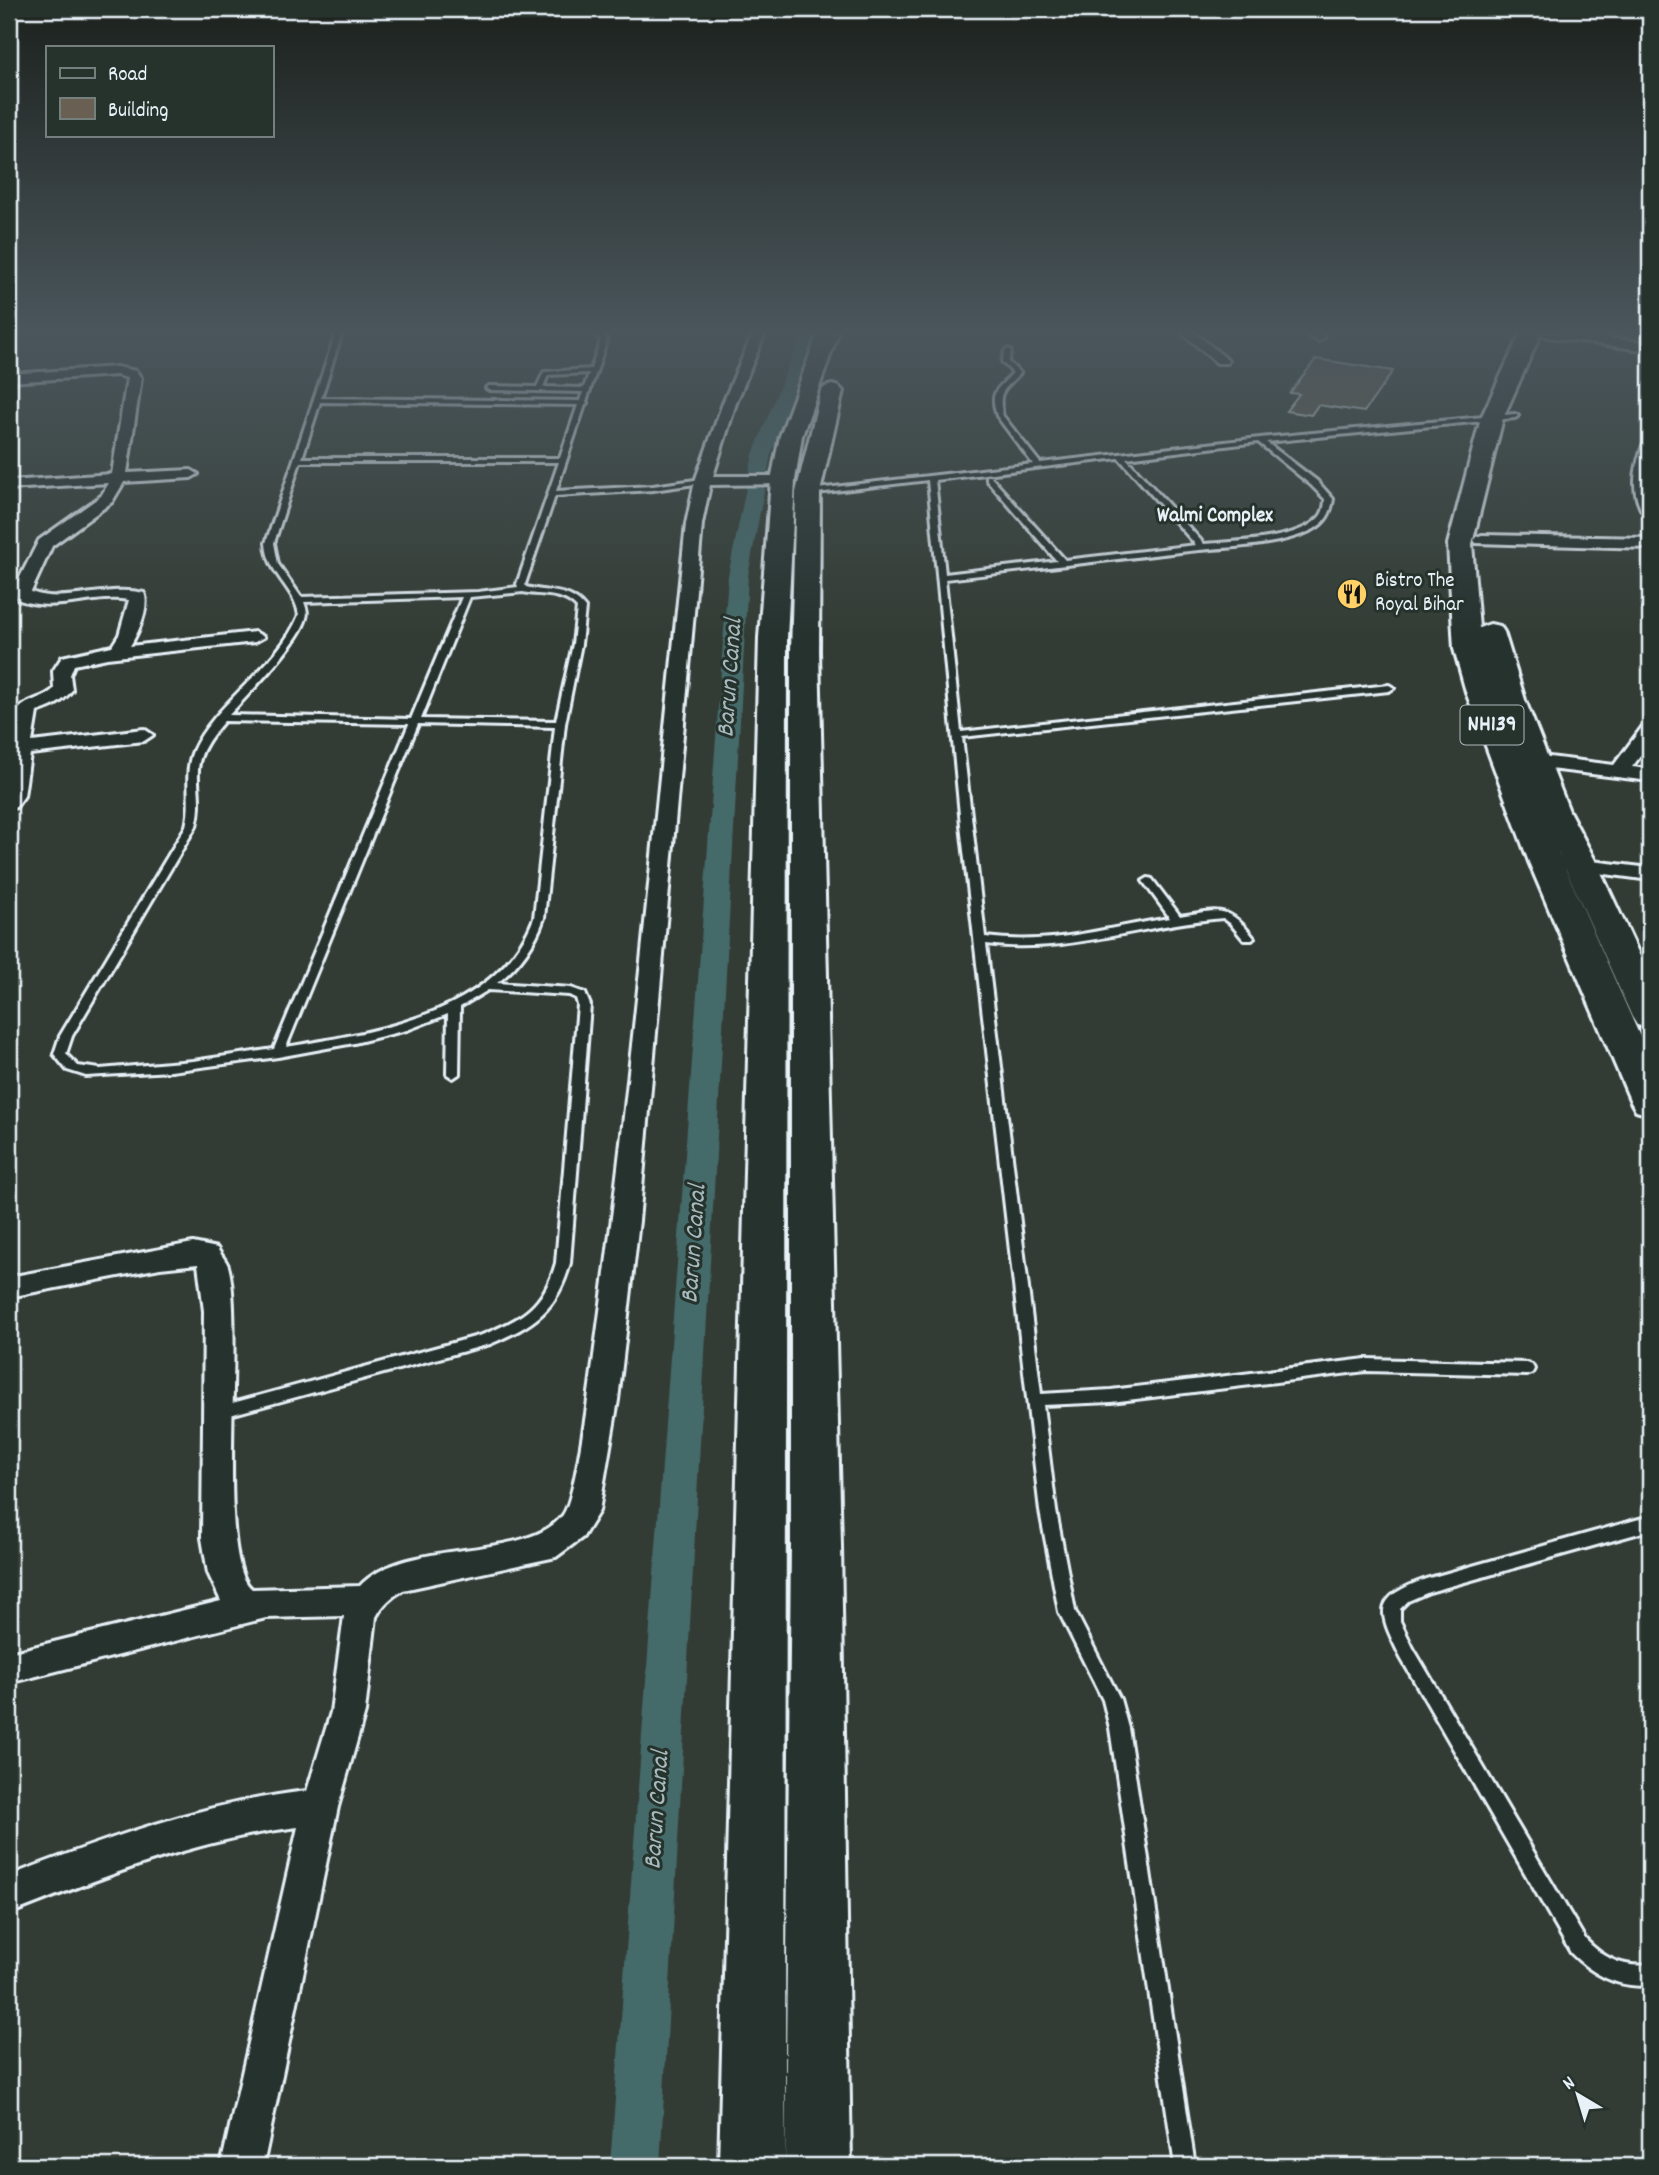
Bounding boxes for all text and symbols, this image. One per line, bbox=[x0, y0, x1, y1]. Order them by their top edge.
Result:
legend bbox=[46, 46, 273, 136]
text: Road bbox=[108, 61, 147, 91]
text: Building bbox=[108, 97, 168, 127]
district label: Walmi Complex bbox=[1157, 502, 1273, 532]
place label: Bistro The Royal Bihar bbox=[1375, 567, 1464, 621]
restaurant icon: Bistro The Royal Bihar bbox=[1335, 577, 1369, 611]
water label: Barun Canal bbox=[708, 616, 754, 739]
road number: NH139 bbox=[1460, 706, 1524, 744]
water label: Barun Canal bbox=[672, 1182, 718, 1305]
water label: Barun Canal bbox=[635, 1748, 681, 1871]
north arrow bbox=[1544, 2060, 1614, 2130]
text: N bbox=[1558, 2071, 1582, 2098]

